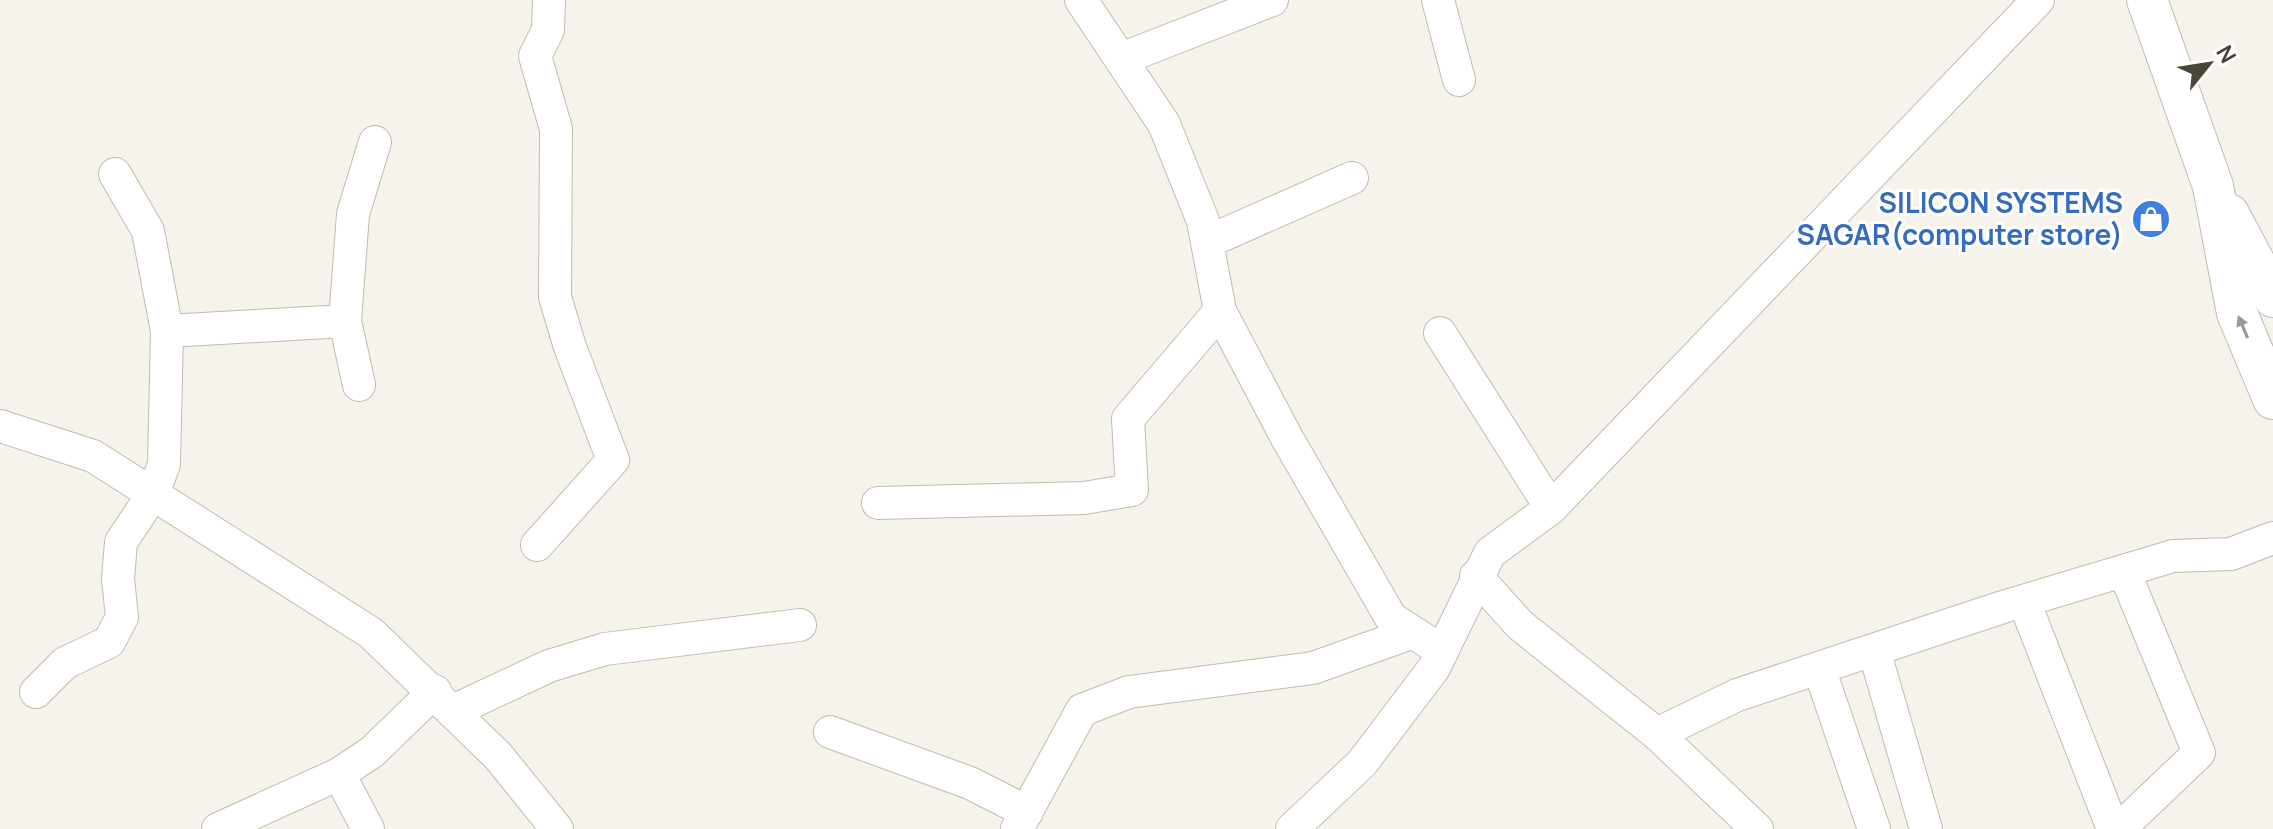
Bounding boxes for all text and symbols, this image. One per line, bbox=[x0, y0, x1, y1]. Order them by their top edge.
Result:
north arrow bbox=[2169, 24, 2249, 104]
text: N bbox=[2209, 40, 2243, 68]
place label: SILICON SYSTEMS SAGAR(computer store) bbox=[1797, 183, 2123, 253]
shop icon: SILICON SYSTEMS SAGAR(computer store) bbox=[2130, 198, 2172, 240]
one-way arrow bbox=[2236, 315, 2249, 339]

